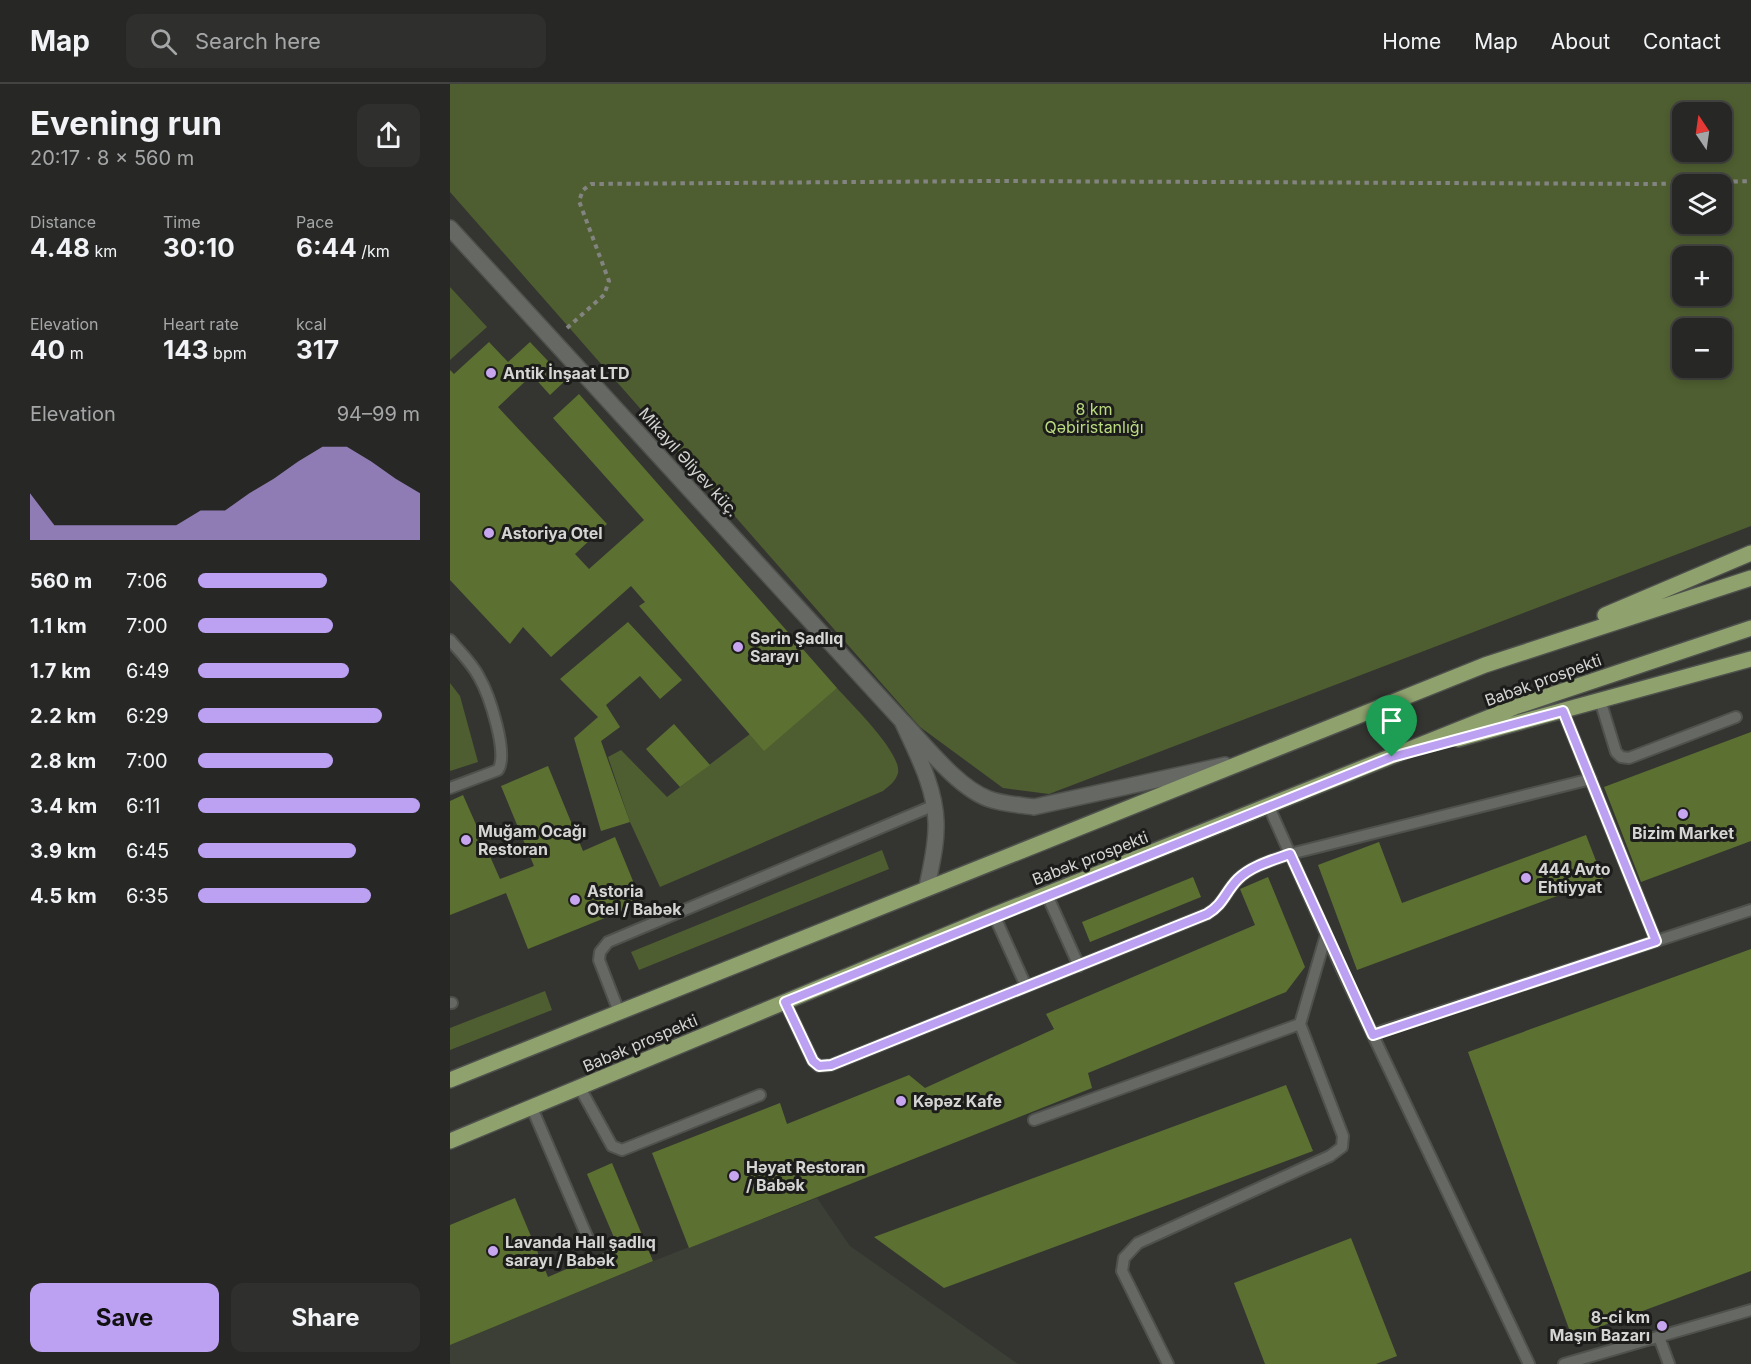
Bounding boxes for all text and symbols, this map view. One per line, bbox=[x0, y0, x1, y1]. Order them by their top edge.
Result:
search box bbox=[126, 14, 546, 68]
text: Map bbox=[30, 24, 90, 58]
icon: search bbox=[147, 25, 180, 58]
text: Search here bbox=[195, 28, 321, 54]
text: Home bbox=[1382, 29, 1441, 54]
text: Map bbox=[1474, 29, 1518, 54]
text: About bbox=[1551, 29, 1610, 54]
text: Contact bbox=[1643, 29, 1721, 54]
north arrow bbox=[1672, 102, 1732, 162]
map controls bbox=[1672, 102, 1732, 378]
text: Evening run bbox=[30, 103, 222, 143]
button: share bbox=[357, 104, 420, 167]
text: 20:17 · 8 × 560 m bbox=[30, 146, 194, 170]
button: layers bbox=[1672, 174, 1732, 234]
text: Distance bbox=[30, 212, 96, 232]
text: Time bbox=[163, 212, 201, 232]
text: Pace bbox=[296, 212, 334, 232]
text: 4.48 bbox=[30, 232, 90, 263]
text: 30:10 bbox=[163, 232, 235, 263]
text: 6:44 bbox=[296, 232, 357, 263]
text: km bbox=[90, 241, 117, 261]
text: /km bbox=[357, 241, 390, 261]
button: + bbox=[1672, 246, 1732, 306]
text: Elevation bbox=[30, 314, 99, 334]
text: Heart rate bbox=[163, 314, 239, 334]
text: kcal bbox=[296, 314, 327, 334]
button: − bbox=[1672, 318, 1732, 378]
text: 40 bbox=[30, 334, 65, 365]
text: 143 bbox=[163, 334, 209, 365]
text: 317 bbox=[296, 334, 339, 365]
text: m bbox=[65, 343, 84, 363]
text: bpm bbox=[209, 343, 247, 363]
place label: Antik İnşaat LTD bbox=[503, 363, 630, 383]
marker: Antik İnşaat LTD bbox=[484, 366, 498, 380]
park label: 8 km Qəbiristanlığı bbox=[1044, 399, 1144, 437]
text: Elevation bbox=[30, 402, 116, 426]
text: 94–99 m bbox=[337, 402, 420, 426]
street label: Mikayıl Əliyev küç. bbox=[635, 403, 743, 521]
place label: Astoriya Otel bbox=[501, 523, 603, 543]
marker: Astoriya Otel bbox=[482, 526, 496, 540]
text: 560 m bbox=[30, 569, 92, 593]
text: 7:06 bbox=[126, 569, 167, 593]
text: 1.1 km bbox=[30, 614, 87, 638]
text: 7:00 bbox=[126, 614, 168, 638]
place label: Sərin Şadlıq Sarayı bbox=[750, 628, 843, 666]
marker: Sərin Şadlıq Sarayı bbox=[731, 640, 745, 654]
street label: Babək prospekti bbox=[1482, 650, 1604, 710]
text: 1.7 km bbox=[30, 659, 91, 683]
text: 6:49 bbox=[126, 659, 170, 683]
pin bbox=[1366, 695, 1417, 757]
text: 2.2 km bbox=[30, 704, 96, 728]
text: 6:29 bbox=[126, 704, 169, 728]
icon: arrive bbox=[1375, 704, 1408, 737]
text: 2.8 km bbox=[30, 749, 96, 773]
text: 7:00 bbox=[126, 749, 168, 773]
text: 3.4 km bbox=[30, 794, 97, 818]
text: 6:11 bbox=[126, 794, 160, 818]
marker: Bizim Market bbox=[1676, 807, 1690, 821]
place label: Muğam Ocağı Restoran bbox=[478, 821, 586, 859]
place label: Bizim Market bbox=[1632, 823, 1734, 843]
street label: Babək prospekti bbox=[1029, 827, 1151, 889]
marker: Muğam Ocağı Restoran bbox=[459, 833, 473, 847]
text: 3.9 km bbox=[30, 839, 97, 863]
text: 6:45 bbox=[126, 839, 169, 863]
place label: 444 Avto Ehtiyyat bbox=[1538, 859, 1611, 897]
marker: 444 Avto Ehtiyyat bbox=[1519, 871, 1533, 885]
place label: Astoria Otel / Babək bbox=[587, 881, 682, 919]
text: 4.5 km bbox=[30, 884, 97, 908]
text: 6:35 bbox=[126, 884, 169, 908]
marker: Astoria Otel / Babək bbox=[568, 893, 582, 907]
street label: Babək prospekti bbox=[580, 1010, 700, 1076]
place label: Kəpəz Kafe bbox=[913, 1091, 1002, 1111]
marker: Kəpəz Kafe bbox=[894, 1094, 908, 1108]
place label: Həyat Restoran / Babək bbox=[746, 1157, 865, 1195]
marker: Həyat Restoran / Babək bbox=[727, 1169, 741, 1183]
place label: Lavanda Hall şadlıq sarayı / Babək bbox=[505, 1232, 656, 1270]
marker: Lavanda Hall şadlıq sarayı / Babək bbox=[486, 1244, 500, 1258]
button: Save bbox=[30, 1283, 219, 1352]
button: Share bbox=[231, 1283, 420, 1352]
place label: 8-ci km Maşın Bazarı bbox=[1549, 1307, 1650, 1345]
marker: 8-ci km Maşın Bazarı bbox=[1655, 1319, 1669, 1333]

